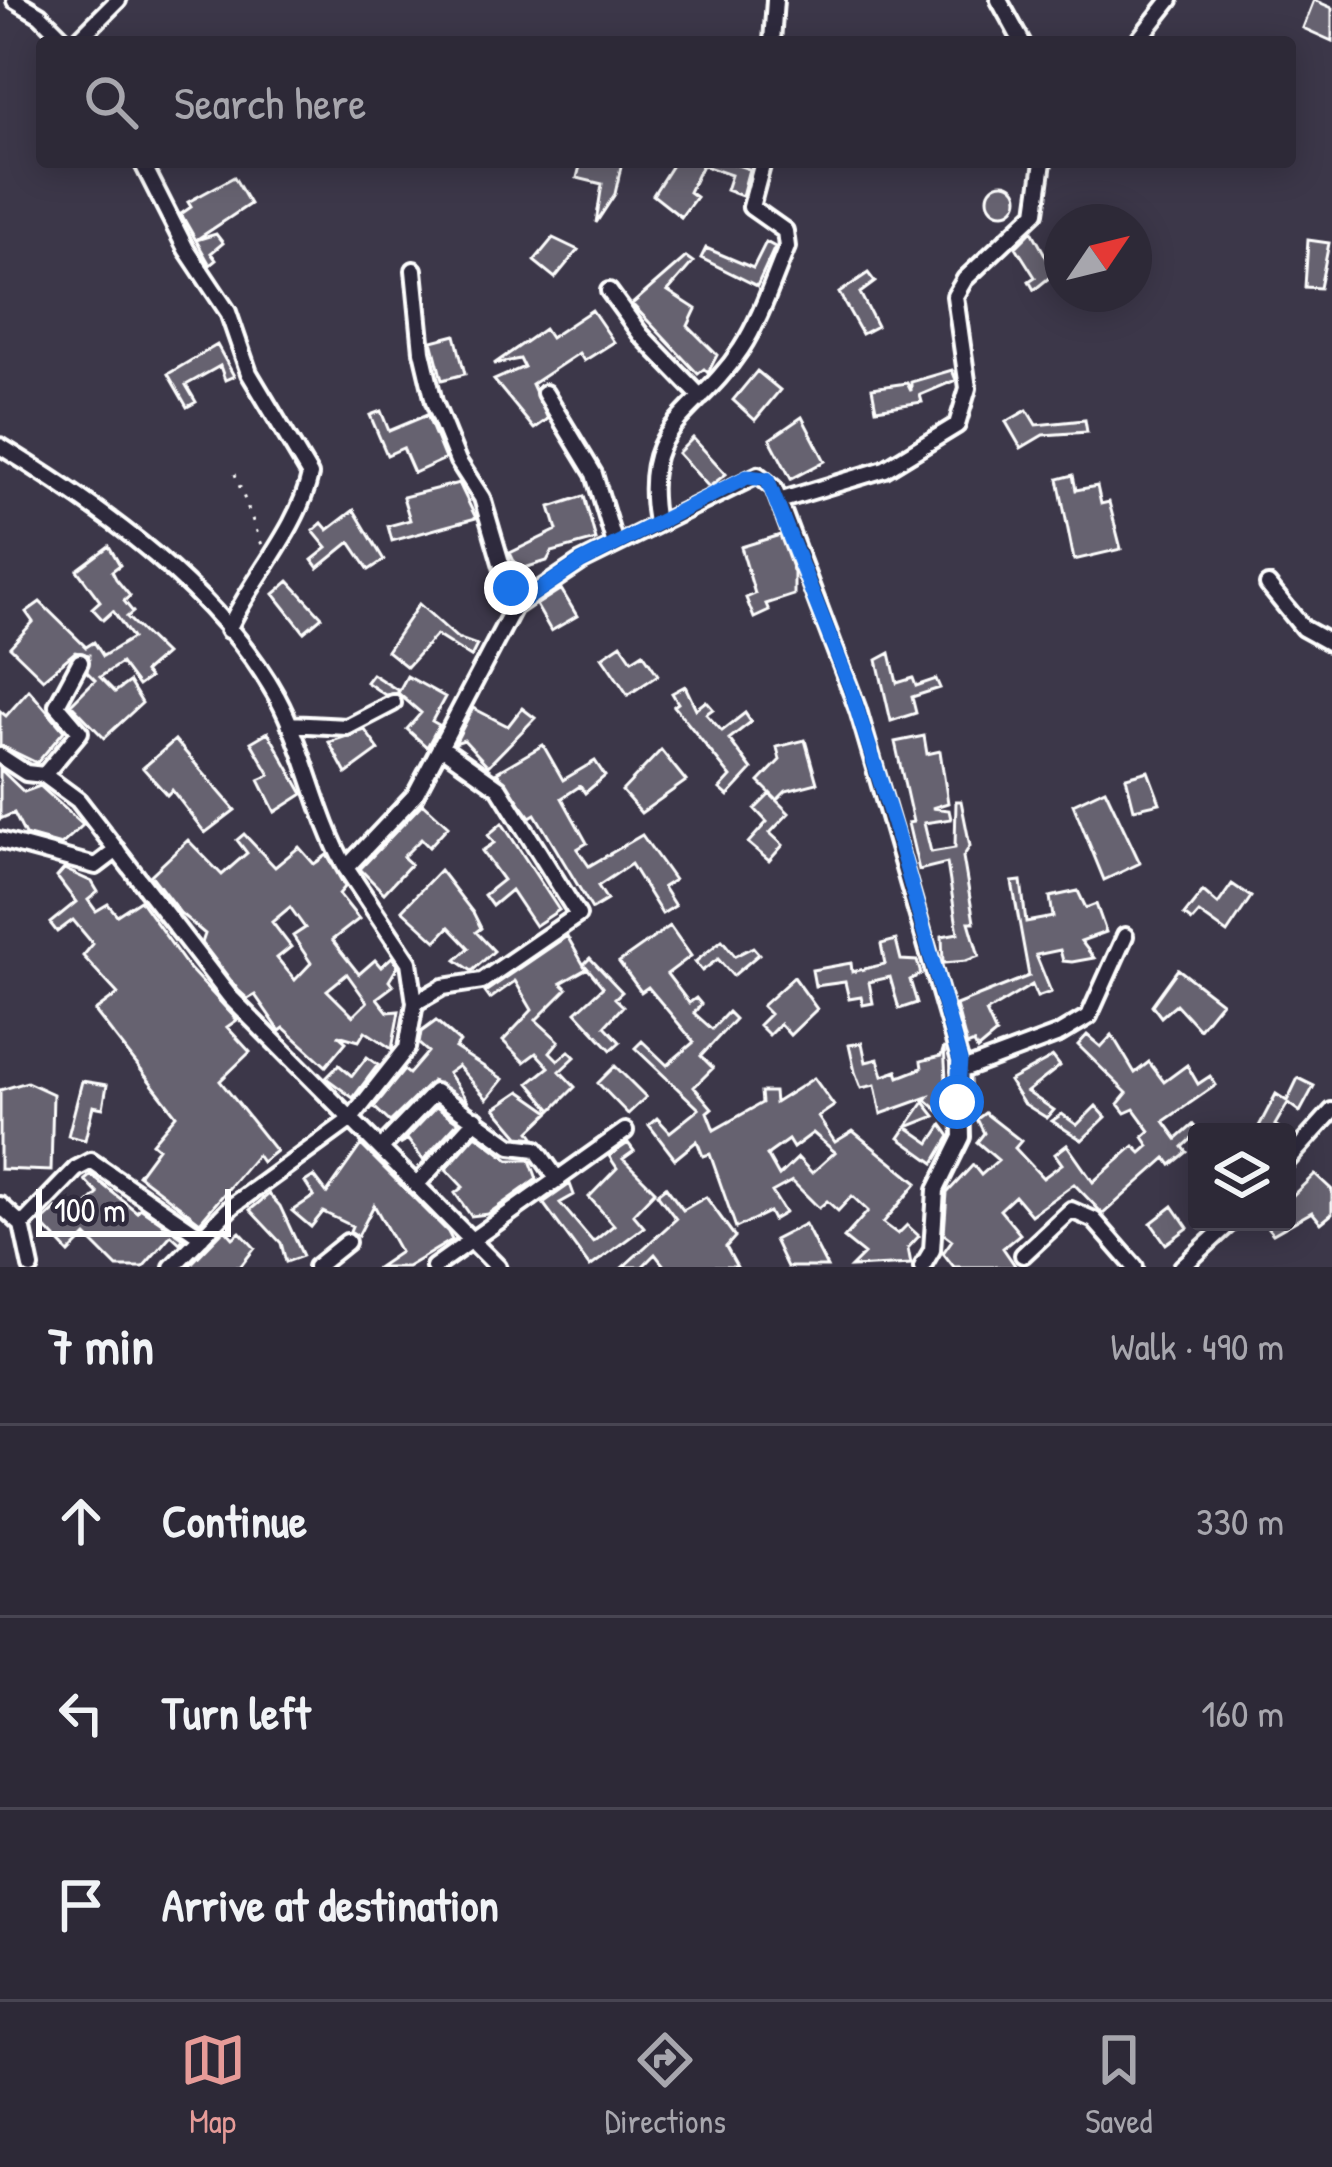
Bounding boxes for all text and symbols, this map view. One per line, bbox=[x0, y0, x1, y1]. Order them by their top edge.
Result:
search box bbox=[36, 36, 1296, 168]
icon: search bbox=[78, 69, 144, 135]
text: Search here bbox=[174, 72, 366, 133]
north arrow bbox=[1044, 204, 1152, 312]
route end bbox=[484, 561, 538, 615]
route start bbox=[930, 1075, 984, 1129]
map controls bbox=[1188, 1123, 1296, 1231]
button: layers bbox=[1188, 1123, 1296, 1231]
scale bar bbox=[36, 1183, 231, 1236]
text: 100 m bbox=[54, 1188, 126, 1232]
text: 7 min bbox=[48, 1311, 154, 1380]
text: Walk · 490 m bbox=[1110, 1319, 1284, 1372]
icon: ahead bbox=[48, 1488, 114, 1554]
text: Continue bbox=[162, 1490, 307, 1551]
text: 330 m bbox=[1196, 1494, 1284, 1547]
icon: left bbox=[48, 1680, 114, 1746]
text: Turn left bbox=[162, 1682, 311, 1743]
text: 160 m bbox=[1201, 1686, 1284, 1739]
icon: arrive bbox=[48, 1872, 114, 1938]
text: Arrive at destination bbox=[162, 1874, 499, 1935]
tab: Map bbox=[180, 2027, 246, 2143]
tab: Directions bbox=[605, 2027, 726, 2143]
tab: Saved bbox=[1085, 2027, 1152, 2143]

